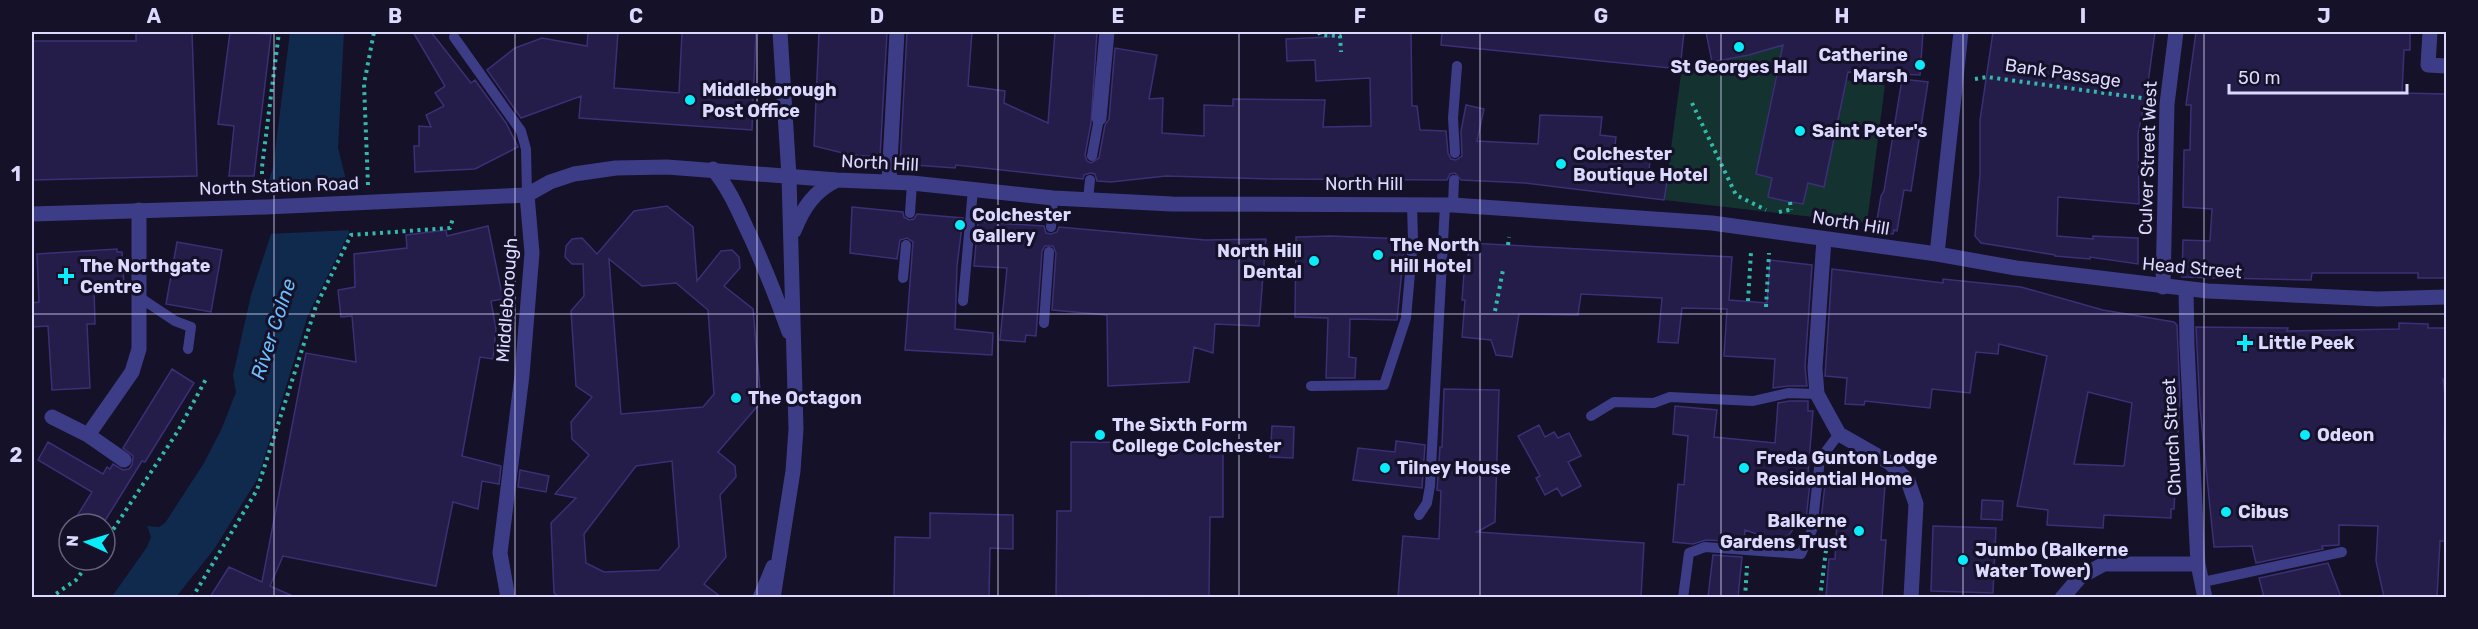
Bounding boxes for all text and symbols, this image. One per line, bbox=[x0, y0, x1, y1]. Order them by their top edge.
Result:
text: A bbox=[147, 4, 162, 28]
text: B bbox=[388, 4, 402, 28]
text: C bbox=[629, 4, 643, 28]
text: D bbox=[870, 4, 884, 28]
text: E bbox=[1112, 4, 1124, 28]
text: F bbox=[1354, 4, 1366, 28]
text: G bbox=[1594, 4, 1608, 28]
text: H bbox=[1835, 4, 1849, 28]
text: I bbox=[2080, 4, 2086, 28]
text: J bbox=[2317, 4, 2331, 28]
marker: St Georges Hall bbox=[1732, 40, 1746, 54]
place label: Catherine Marsh bbox=[1818, 44, 1908, 87]
street label: Bank Passage bbox=[2004, 54, 2122, 92]
place label: St Georges Hall bbox=[1670, 56, 1808, 78]
scale bar bbox=[2229, 57, 2408, 95]
marker: Catherine Marsh bbox=[1913, 58, 1927, 72]
text: 50 m bbox=[2238, 67, 2281, 89]
place label: Middleborough Post Office bbox=[702, 79, 837, 122]
street label: Culver Street West bbox=[2134, 81, 2162, 235]
marker: Middleborough Post Office bbox=[683, 93, 697, 107]
place label: Saint Peter's bbox=[1812, 120, 1927, 142]
marker: Saint Peter's bbox=[1793, 124, 1807, 138]
place label: Colchester Boutique Hotel bbox=[1573, 143, 1708, 186]
street label: North Hill bbox=[840, 150, 920, 176]
marker: Colchester Boutique Hotel bbox=[1554, 157, 1568, 171]
text: 1 bbox=[11, 162, 21, 186]
street label: North Station Road bbox=[199, 172, 359, 200]
street label: North Hill bbox=[1325, 173, 1403, 195]
place label: Colchester Gallery bbox=[972, 204, 1071, 247]
street label: North Hill bbox=[1811, 206, 1891, 240]
marker: Colchester Gallery bbox=[953, 218, 967, 232]
place label: The North Hill Hotel bbox=[1390, 234, 1480, 277]
street label: Middleborough bbox=[492, 237, 522, 363]
place label: North Hill Dental bbox=[1217, 240, 1302, 283]
marker: The North Hill Hotel bbox=[1371, 248, 1385, 262]
street label: Head Street bbox=[2141, 253, 2243, 283]
marker: North Hill Dental bbox=[1307, 254, 1321, 268]
place label: The Northgate Centre bbox=[80, 255, 211, 298]
marker: The Northgate Centre bbox=[57, 267, 75, 285]
water label: River Colne bbox=[245, 275, 301, 383]
place label: Little Peek bbox=[2258, 332, 2355, 354]
marker: Little Peek bbox=[2236, 334, 2254, 352]
street label: Church Street bbox=[2158, 378, 2186, 496]
place label: The Octagon bbox=[748, 387, 862, 409]
marker: The Octagon bbox=[729, 391, 743, 405]
place label: The Sixth Form College Colchester bbox=[1112, 414, 1282, 457]
place label: Odeon bbox=[2317, 424, 2374, 446]
marker: The Sixth Form College Colchester bbox=[1093, 428, 1107, 442]
marker: Odeon bbox=[2298, 428, 2312, 442]
text: 2 bbox=[10, 443, 23, 467]
place label: Freda Gunton Lodge Residential Home bbox=[1756, 447, 1938, 490]
place label: Tilney House bbox=[1397, 457, 1511, 479]
marker: Tilney House bbox=[1378, 461, 1392, 475]
marker: Freda Gunton Lodge Residential Home bbox=[1737, 461, 1751, 475]
place label: Cibus bbox=[2238, 501, 2289, 523]
marker: Cibus bbox=[2219, 505, 2233, 519]
place label: Balkerne Gardens Trust bbox=[1720, 510, 1847, 553]
north arrow bbox=[57, 512, 117, 572]
marker: Balkerne Gardens Trust bbox=[1852, 524, 1866, 538]
text: N bbox=[63, 535, 82, 547]
place label: Jumbo (Balkerne Water Tower) bbox=[1975, 539, 2129, 582]
marker: Jumbo (Balkerne Water Tower) bbox=[1956, 553, 1970, 567]

